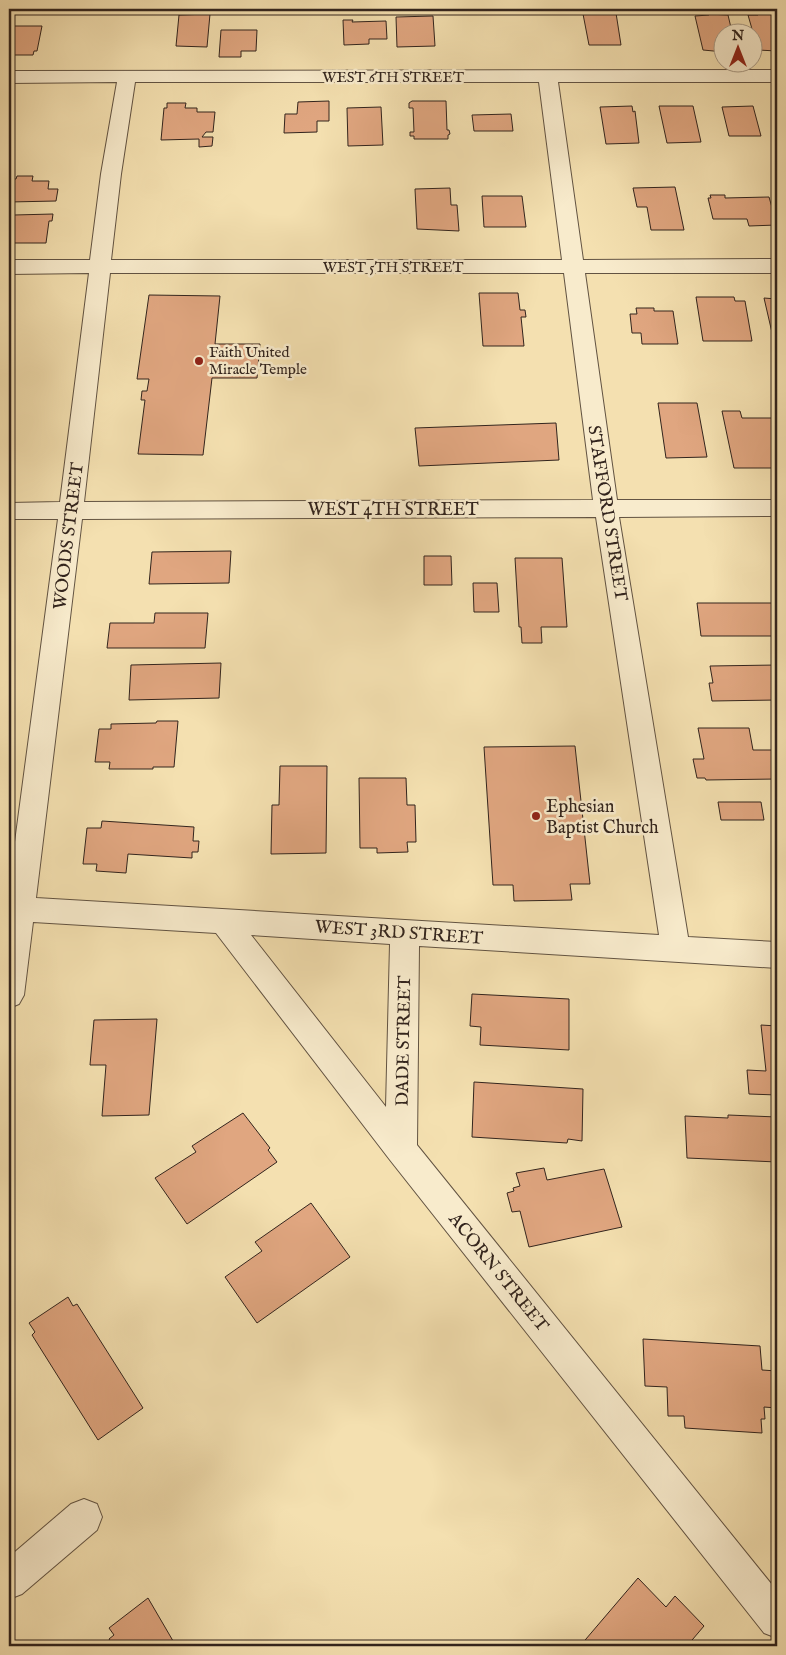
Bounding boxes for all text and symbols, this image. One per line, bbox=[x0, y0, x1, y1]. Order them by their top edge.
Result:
north arrow bbox=[714, 22, 764, 72]
text: N bbox=[731, 27, 744, 45]
street label: WEST 6TH STREET bbox=[322, 68, 464, 87]
street label: WEST 5TH STREET bbox=[323, 258, 463, 277]
place label: Faith United Miracle Temple bbox=[209, 343, 307, 379]
marker: Faith United Miracle Temple bbox=[193, 355, 205, 367]
street label: STAFFORD STREET bbox=[581, 424, 632, 603]
street label: WOODS STREET bbox=[49, 461, 90, 611]
street label: WEST 4TH STREET bbox=[307, 499, 479, 522]
place label: Ephesian Baptist Church bbox=[546, 796, 659, 840]
marker: Ephesian Baptist Church bbox=[530, 810, 542, 822]
street label: WEST 3RD STREET bbox=[314, 916, 484, 951]
street label: DADE STREET bbox=[392, 975, 417, 1107]
street label: ACORN STREET bbox=[442, 1208, 553, 1337]

